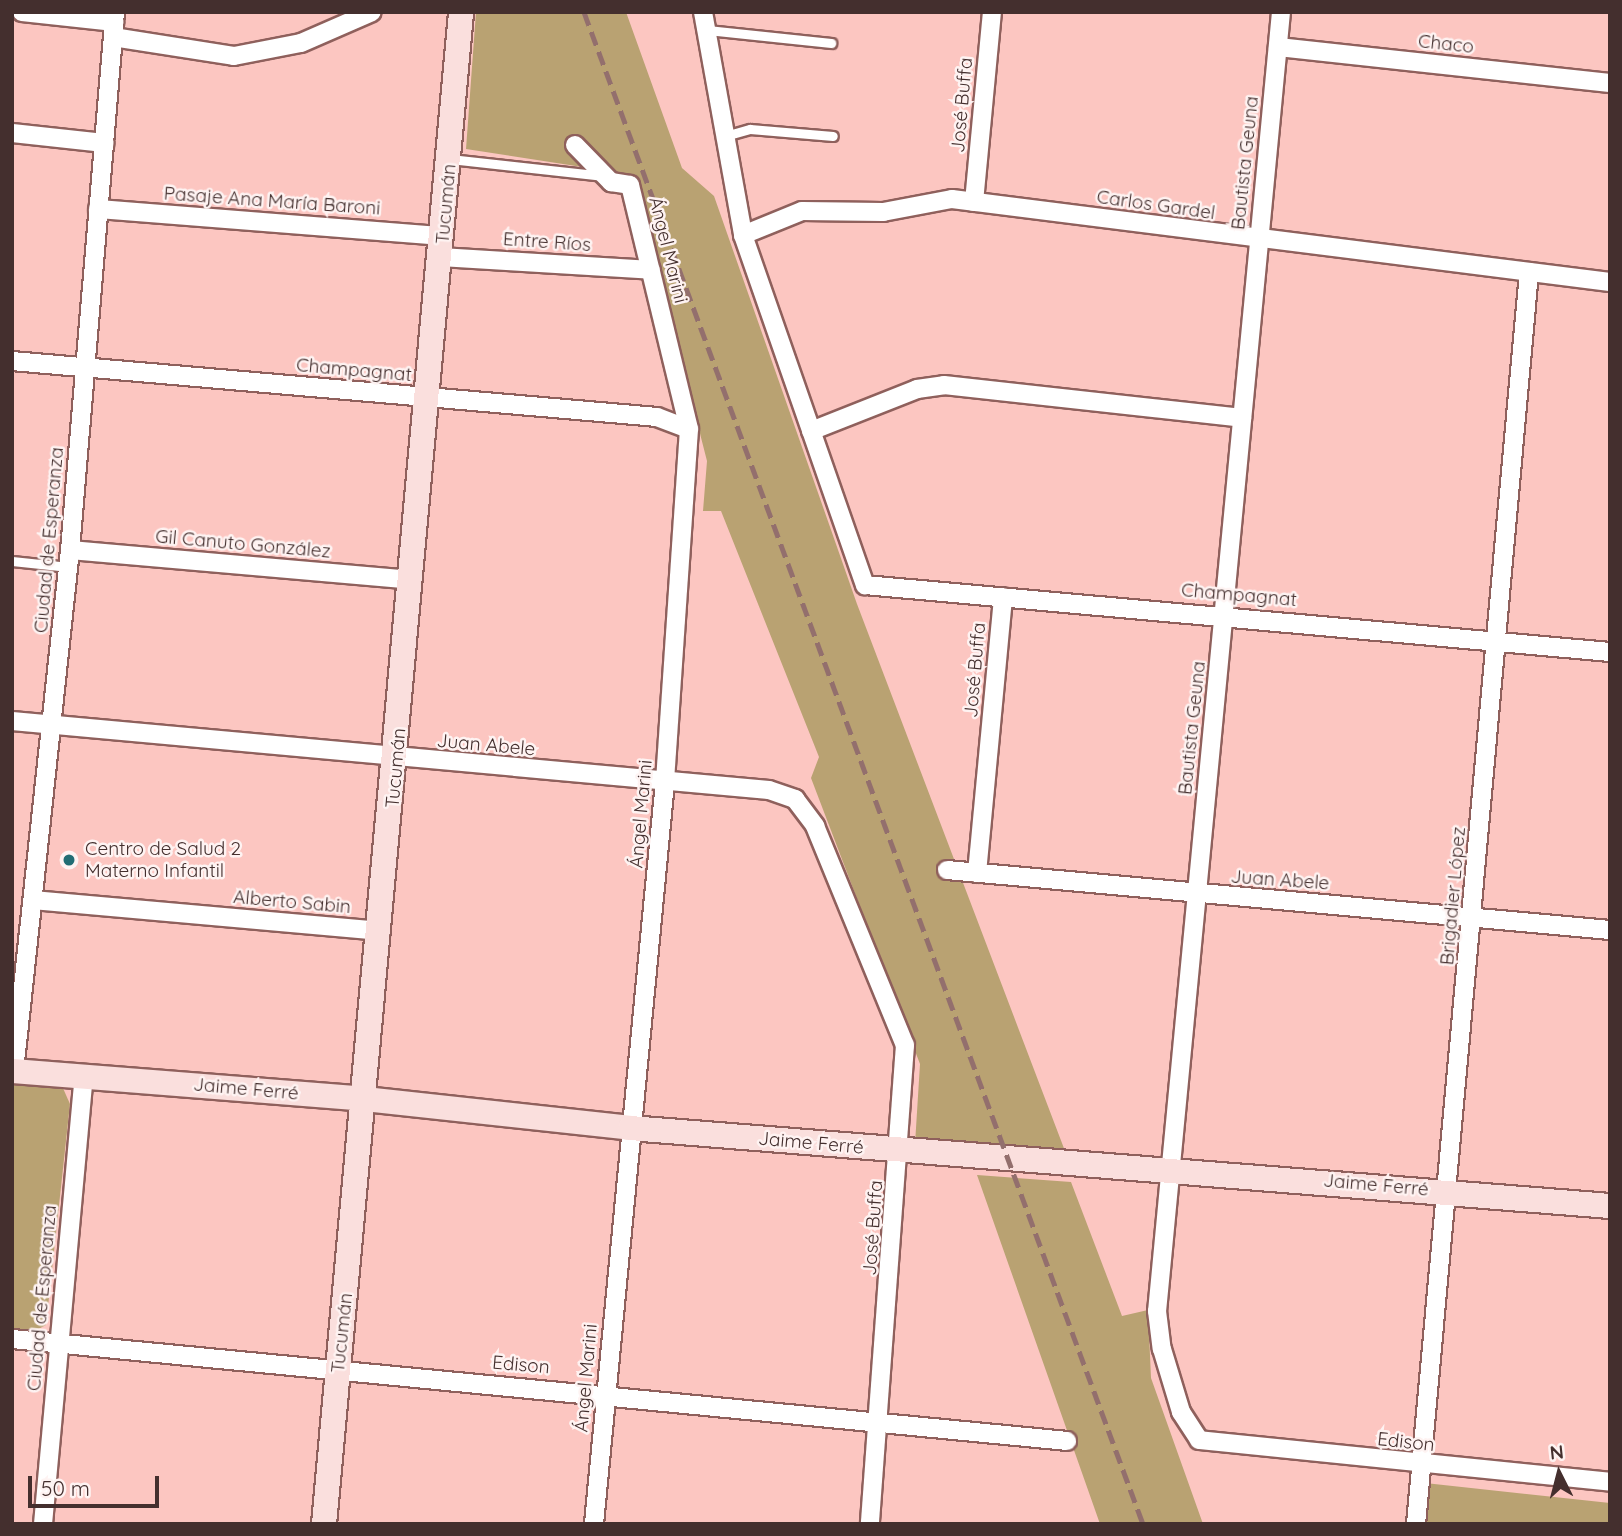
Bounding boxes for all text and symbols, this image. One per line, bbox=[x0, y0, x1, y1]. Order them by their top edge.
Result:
street label: Chaco bbox=[1417, 30, 1475, 58]
street label: José Buffa bbox=[946, 56, 978, 154]
street label: Bautista Geuna bbox=[1227, 95, 1263, 231]
street label: Tucumán bbox=[431, 163, 461, 245]
street label: Pasaje Ana María Baroni bbox=[163, 182, 381, 220]
street label: Carlos Gardel bbox=[1095, 185, 1217, 225]
street label: Ángel Marini bbox=[644, 195, 692, 305]
street label: Entre Ríos bbox=[502, 228, 592, 256]
street label: Champagnat bbox=[295, 354, 413, 386]
street label: Ciudad de Esperanza bbox=[30, 446, 68, 634]
street label: Gil Canuto González bbox=[154, 525, 332, 563]
street label: Champagnat bbox=[1180, 579, 1298, 611]
street label: José Buffa bbox=[959, 621, 991, 719]
street label: Bautista Geuna bbox=[1174, 660, 1210, 796]
street label: Tucumán bbox=[381, 727, 411, 809]
street label: Juan Abele bbox=[436, 729, 536, 761]
street label: Ángel Marini bbox=[625, 759, 657, 869]
street label: Brigadier López bbox=[1436, 826, 1470, 966]
place label: Centro de Salud 2 Materno Infantil bbox=[85, 838, 241, 882]
marker: Centro de Salud 2 Materno Infantil bbox=[59, 850, 79, 870]
street label: Juan Abele bbox=[1230, 865, 1330, 895]
street label: Alberto Sabin bbox=[232, 886, 352, 918]
street label: Jaime Ferré bbox=[192, 1073, 300, 1105]
street label: Jaime Ferré bbox=[757, 1127, 865, 1159]
street label: Jaime Ferré bbox=[1322, 1169, 1430, 1201]
street label: José Buffa bbox=[858, 1180, 888, 1276]
street label: Ciudad de Esperanza bbox=[23, 1204, 61, 1392]
street label: Tucumán bbox=[326, 1292, 358, 1374]
street label: Ángel Marini bbox=[570, 1323, 602, 1433]
street label: Edison bbox=[491, 1351, 551, 1379]
street label: Edison bbox=[1376, 1428, 1436, 1456]
north arrow bbox=[1524, 1438, 1594, 1508]
text: N bbox=[1549, 1439, 1565, 1465]
scale bar bbox=[32, 1462, 163, 1506]
text: 50 m bbox=[41, 1475, 90, 1501]

